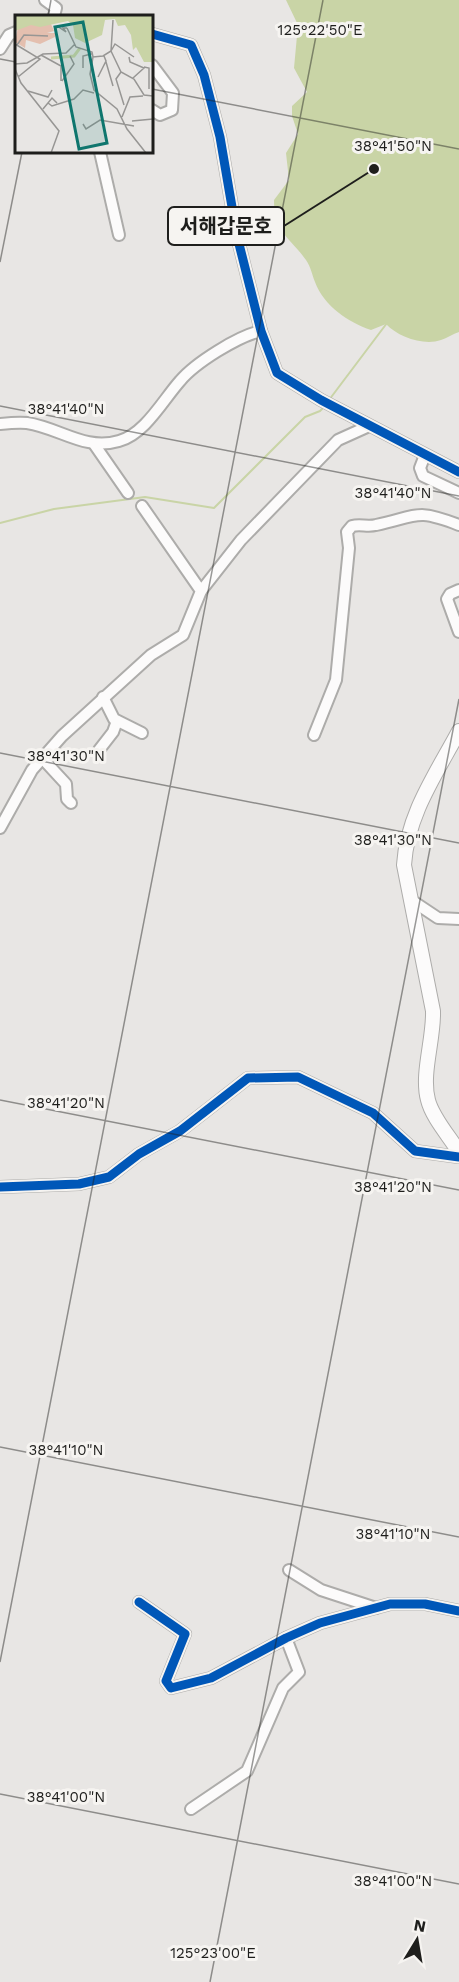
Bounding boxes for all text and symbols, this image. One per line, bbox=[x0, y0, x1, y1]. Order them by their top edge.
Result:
inset map bbox=[15, 15, 153, 153]
text: 125°22'50"E bbox=[278, 21, 362, 39]
text: 38°41'50"N bbox=[354, 137, 432, 155]
callout: 서해갑문호 bbox=[168, 207, 284, 245]
text: 서해갑문호 bbox=[180, 214, 272, 238]
text: 38°41'40"N bbox=[28, 400, 104, 418]
text: 38°41'40"N bbox=[355, 484, 431, 502]
text: 38°41'30"N bbox=[27, 747, 105, 765]
text: 38°41'30"N bbox=[354, 831, 432, 849]
text: 38°41'20"N bbox=[27, 1094, 105, 1112]
text: 38°41'20"N bbox=[354, 1178, 432, 1196]
text: 38°41'10"N bbox=[28, 1441, 104, 1459]
text: 38°41'10"N bbox=[355, 1525, 431, 1543]
text: 38°41'00"N bbox=[27, 1788, 105, 1806]
text: 38°41'00"N bbox=[354, 1872, 432, 1890]
north arrow bbox=[387, 1910, 447, 1970]
text: N bbox=[412, 1915, 427, 1936]
text: 125°23'00"E bbox=[170, 1944, 256, 1962]

